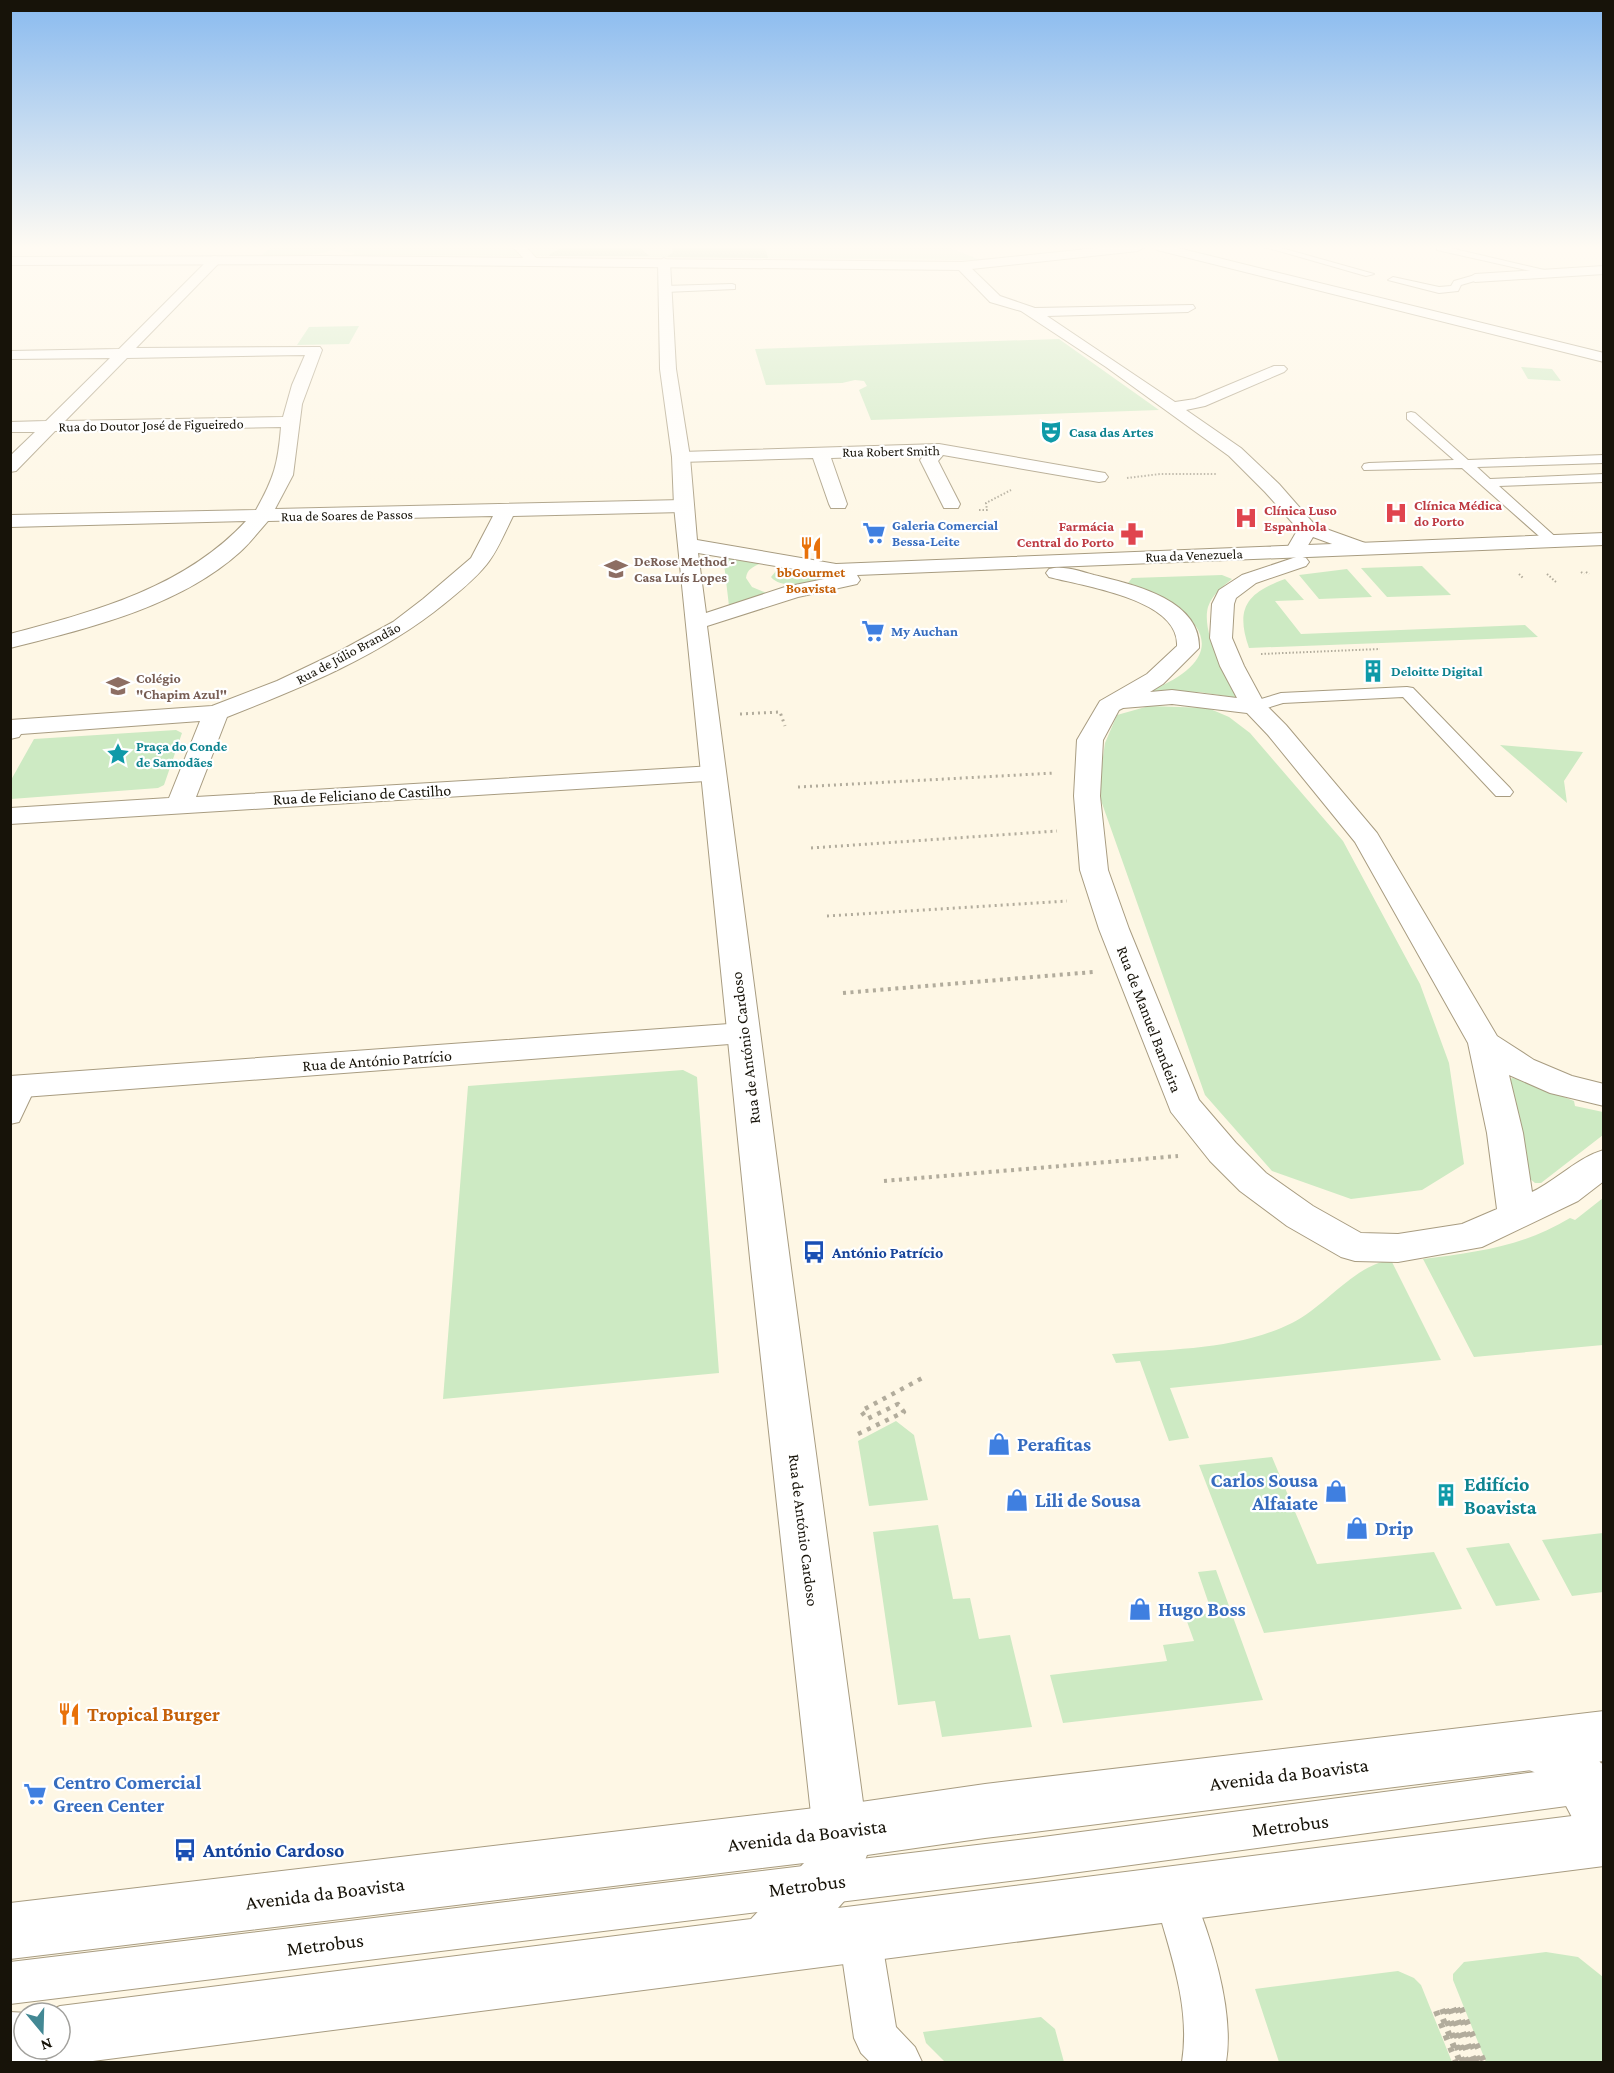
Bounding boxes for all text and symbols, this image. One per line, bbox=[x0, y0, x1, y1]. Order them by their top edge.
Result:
street label: Rua do Doutor José de Figueiredo bbox=[58, 415, 244, 435]
theatre icon: Casa das Artes bbox=[1038, 419, 1064, 445]
place label: Casa das Artes bbox=[1069, 424, 1154, 440]
street label: Rua Robert Smith bbox=[842, 442, 941, 460]
place label: Clínica Médica do Porto bbox=[1414, 497, 1502, 529]
hospital icon: Clínica Médica do Porto bbox=[1383, 500, 1409, 526]
place label: Clínica Luso Espanhola bbox=[1264, 502, 1337, 534]
hospital icon: Clínica Luso Espanhola bbox=[1233, 505, 1259, 531]
street label: Rua de Soares de Passos bbox=[281, 506, 413, 524]
place label: Galeria Comercial Bessa-Leite bbox=[892, 517, 998, 549]
place label: Farmácia Central do Porto bbox=[1017, 518, 1114, 550]
supermarket icon: Galeria Comercial Bessa-Leite bbox=[861, 520, 887, 546]
pharmacy icon: Farmácia Central do Porto bbox=[1119, 521, 1145, 547]
restaurant icon: bbGourmet Boavista bbox=[798, 535, 824, 561]
street label: Rua da Venezuela bbox=[1145, 545, 1244, 565]
place label: DeRose Method - Casa Luís Lopes bbox=[634, 553, 735, 585]
school or university icon: DeRose Method - Casa Luís Lopes bbox=[603, 556, 629, 582]
place label: bbGourmet Boavista bbox=[776, 564, 846, 596]
supermarket icon: My Auchan bbox=[860, 618, 886, 644]
street label: Rua de Júlio Brandão bbox=[293, 619, 403, 687]
place label: My Auchan bbox=[891, 623, 958, 639]
building icon: Deloitte Digital bbox=[1360, 658, 1386, 684]
place label: Deloitte Digital bbox=[1391, 663, 1482, 679]
place label: Colégio "Chapim Azul" bbox=[136, 670, 227, 702]
school or university icon: Colégio "Chapim Azul" bbox=[105, 673, 131, 699]
place label: Praça do Conde de Samodães bbox=[136, 738, 228, 770]
place icon: Praça do Conde de Samodães bbox=[105, 741, 131, 767]
street label: Rua de Feliciano de Castilho bbox=[272, 781, 452, 808]
street label: Rua de Manuel Bandeira bbox=[1114, 944, 1185, 1095]
street label: Rua de António Cardoso bbox=[728, 971, 763, 1125]
street label: Rua de António Patrício bbox=[302, 1047, 452, 1074]
bus stop icon: António Patrício bbox=[801, 1239, 827, 1265]
place label: António Patrício bbox=[831, 1244, 943, 1261]
shop icon: Perafitas bbox=[986, 1431, 1012, 1457]
place label: Perafitas bbox=[1017, 1433, 1091, 1455]
street label: Rua de António Cardoso bbox=[786, 1453, 821, 1607]
place label: Carlos Sousa Alfaiate bbox=[1211, 1469, 1318, 1514]
place label: Edifício Boavista bbox=[1464, 1473, 1537, 1518]
shop icon: Carlos Sousa Alfaiate bbox=[1323, 1478, 1349, 1504]
building icon: Edifício Boavista bbox=[1433, 1482, 1459, 1508]
shop icon: Lili de Sousa bbox=[1004, 1487, 1030, 1513]
place label: Lili de Sousa bbox=[1035, 1489, 1141, 1511]
shop icon: Drip bbox=[1344, 1515, 1370, 1541]
place label: Drip bbox=[1375, 1517, 1414, 1539]
shop icon: Hugo Boss bbox=[1127, 1596, 1153, 1622]
place label: Hugo Boss bbox=[1158, 1598, 1246, 1620]
restaurant icon: Tropical Burger bbox=[56, 1701, 82, 1727]
place label: Tropical Burger bbox=[87, 1703, 220, 1725]
street label: Avenida da Boavista bbox=[1208, 1753, 1370, 1795]
place label: Centro Comercial Green Center bbox=[53, 1771, 201, 1816]
supermarket icon: Centro Comercial Green Center bbox=[22, 1781, 48, 1807]
street label: Metrobus bbox=[1250, 1809, 1330, 1841]
street label: Avenida da Boavista bbox=[726, 1814, 888, 1856]
bus stop icon: António Cardoso bbox=[172, 1837, 198, 1863]
place label: António Cardoso bbox=[202, 1839, 345, 1861]
street label: Metrobus bbox=[767, 1869, 847, 1901]
street label: Avenida da Boavista bbox=[244, 1872, 406, 1914]
street label: Metrobus bbox=[285, 1928, 365, 1960]
north arrow bbox=[12, 2001, 72, 2061]
text: N bbox=[39, 2035, 55, 2055]

